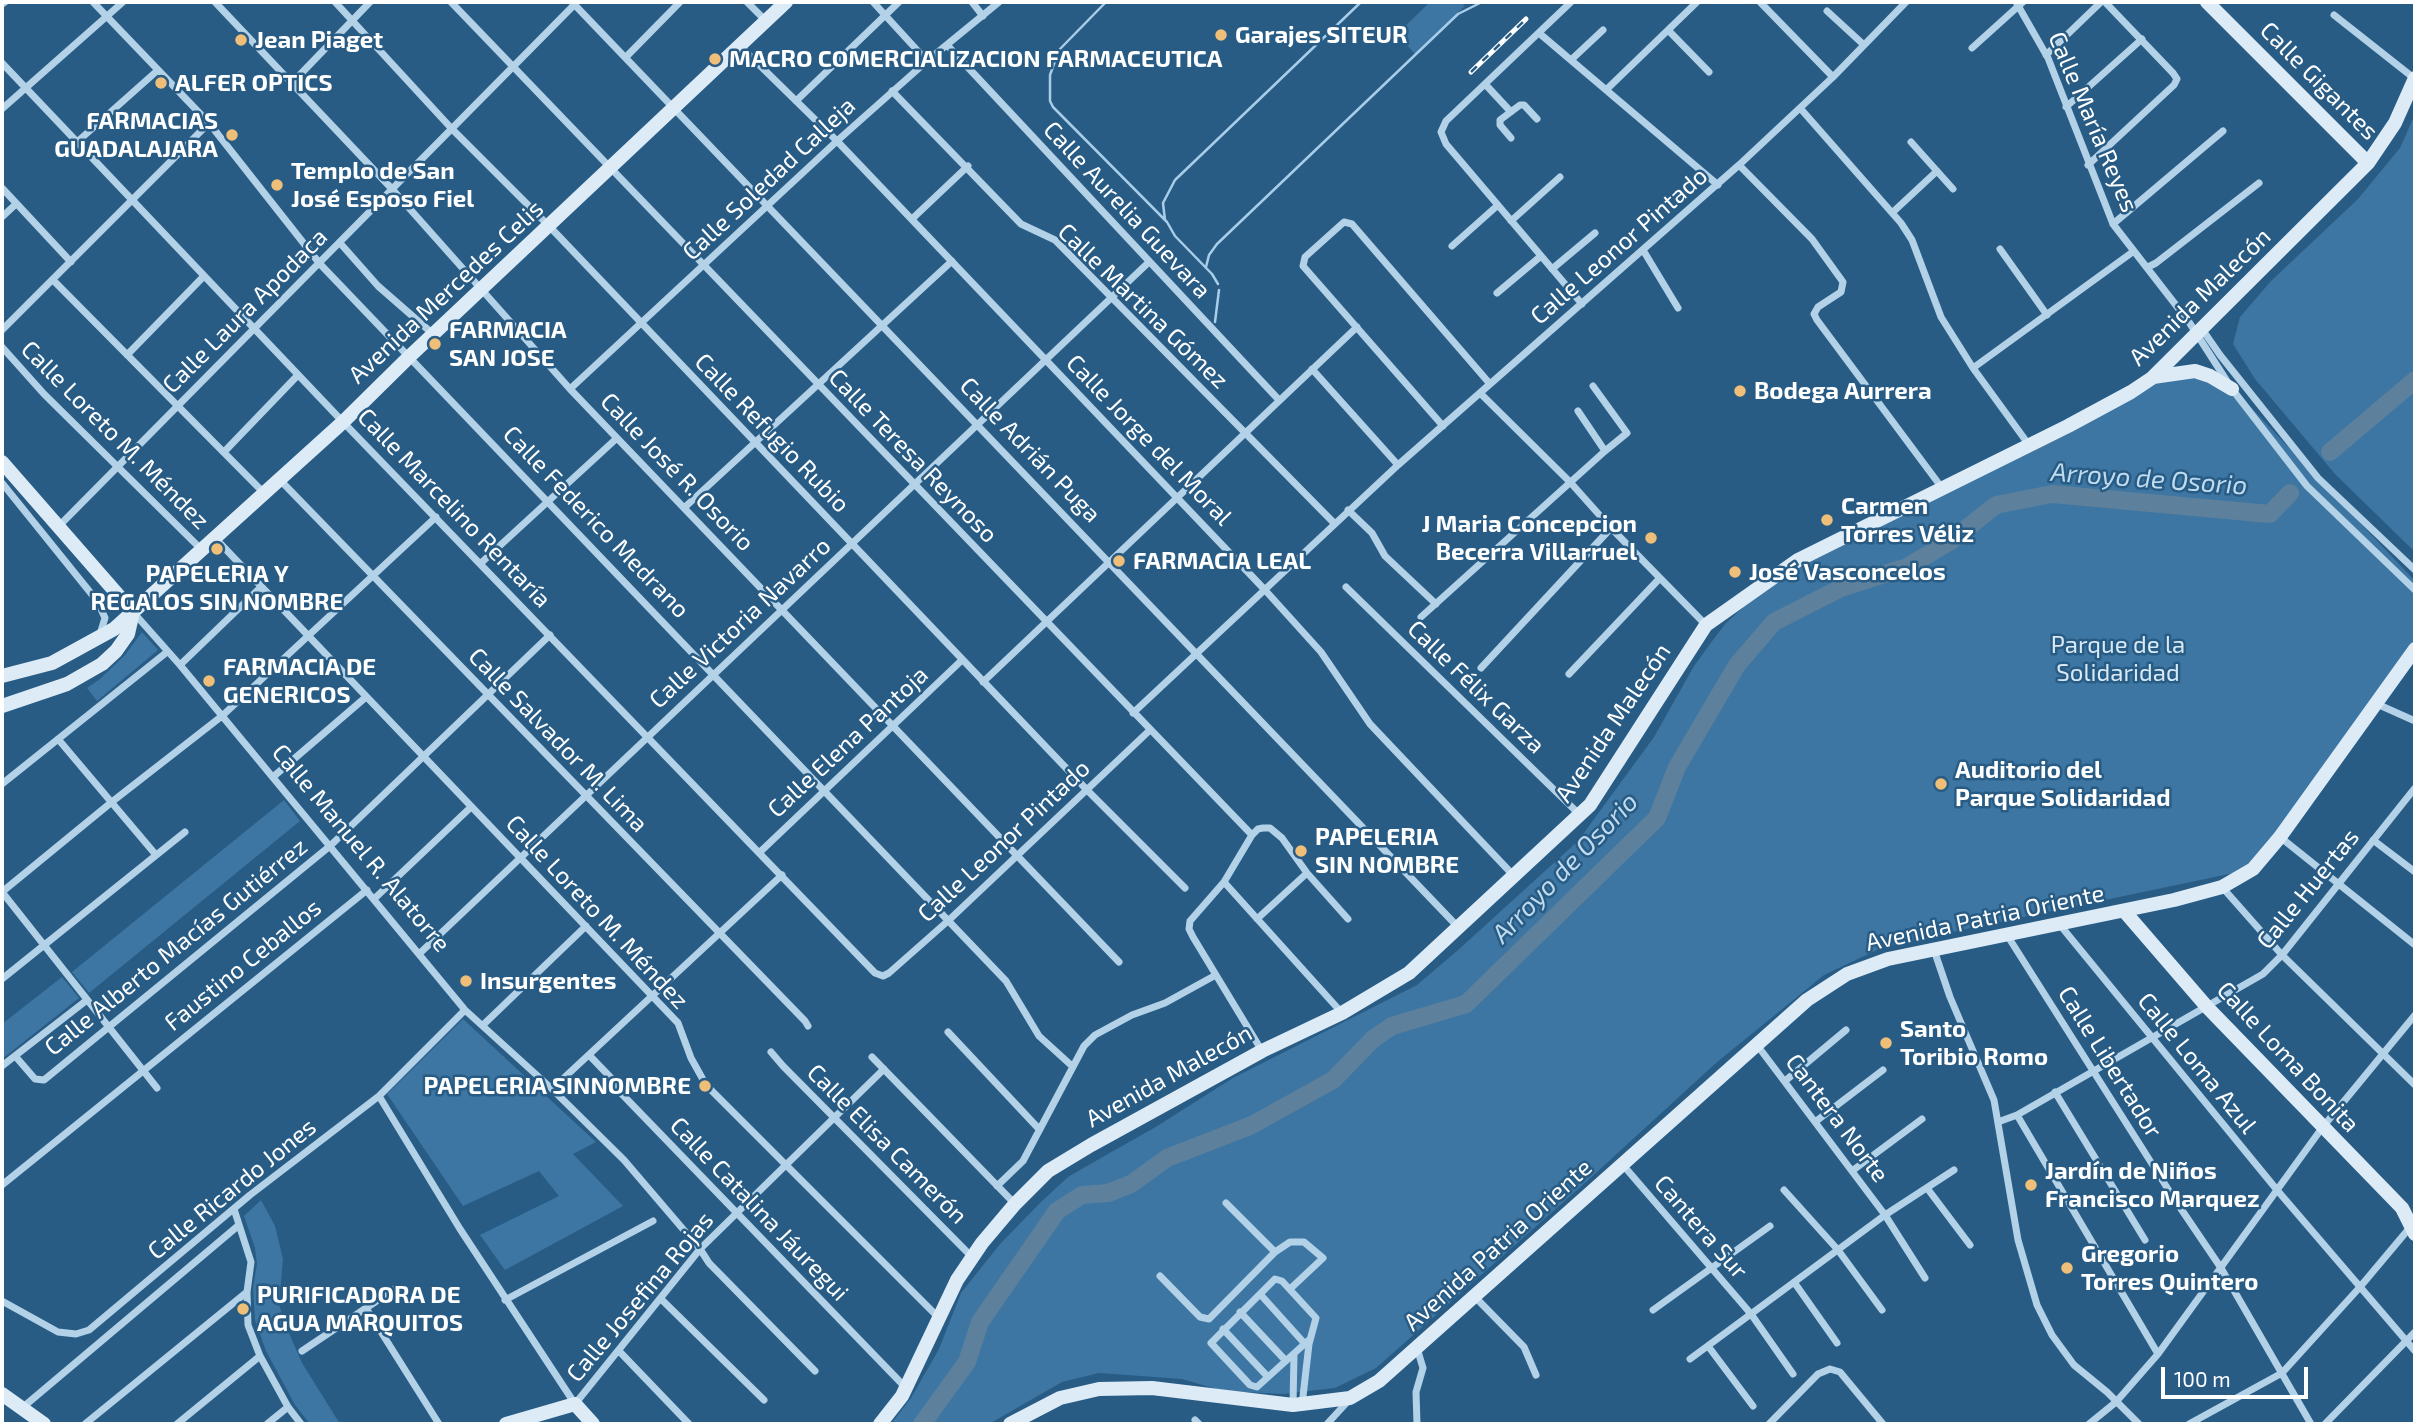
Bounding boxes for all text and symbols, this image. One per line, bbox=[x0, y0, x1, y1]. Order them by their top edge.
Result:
street label: Calle Gigantes bbox=[2254, 16, 2384, 146]
place label: Garajes SITEUR bbox=[1235, 21, 1408, 49]
place label: Jean Piaget bbox=[255, 26, 383, 54]
marker: Garajes SITEUR bbox=[1213, 27, 1229, 43]
street label: Calle María Reyes bbox=[2042, 28, 2144, 216]
marker: Jean Piaget bbox=[233, 32, 249, 48]
place label: MACRO COMERCIALIZACION FARMACEUTICA bbox=[729, 45, 1222, 73]
marker: MACRO COMERCIALIZACION FARMACEUTICA bbox=[707, 51, 723, 67]
place label: ALFER OPTICS bbox=[175, 69, 332, 97]
marker: ALFER OPTICS bbox=[153, 75, 169, 91]
street label: Calle Soledad Calleja bbox=[677, 92, 861, 266]
place label: FARMACIAS GUADALAJARA bbox=[54, 107, 218, 163]
street label: Calle Aurelia Guevara bbox=[1037, 115, 1217, 305]
marker: FARMACIAS GUADALAJARA bbox=[224, 127, 240, 143]
place label: Templo de San José Esposo Fiel bbox=[291, 157, 474, 213]
street label: Calle Leonor Pintado bbox=[1525, 161, 1713, 331]
marker: Templo de San José Esposo Fiel bbox=[269, 177, 285, 193]
street label: Avenida Mercedes Celis bbox=[343, 194, 549, 390]
street label: Calle Martina Gómez bbox=[1052, 217, 1234, 395]
street label: Avenida Malecón bbox=[2123, 222, 2277, 372]
street label: Calle Laura Apodaca bbox=[157, 223, 333, 399]
place label: FARMACIA SAN JOSE bbox=[449, 316, 567, 372]
street label: Calle Loreto M. Méndez bbox=[15, 335, 215, 535]
marker: FARMACIA SAN JOSE bbox=[427, 336, 443, 352]
street label: Calle Refugio Rubio bbox=[689, 348, 855, 518]
street label: Calle Jorge del Moral bbox=[1060, 349, 1238, 531]
street label: Calle Teresa Reynoso bbox=[823, 363, 1003, 549]
street label: Calle Adrián Puga bbox=[954, 372, 1106, 528]
place label: Bodega Aurrera bbox=[1754, 377, 1932, 405]
marker: Bodega Aurrera bbox=[1732, 383, 1748, 399]
street label: Calle José R. Osorio bbox=[594, 387, 760, 557]
street label: Calle Marcelino Rentaría bbox=[351, 402, 557, 614]
street label: Calle Federico Medrano bbox=[497, 420, 695, 624]
water label: Arroyo de Osorio bbox=[2050, 457, 2248, 501]
place label: Carmen Torres Véliz bbox=[1841, 492, 1974, 548]
place label: J Maria Concepcion Becerra Villarruel bbox=[1421, 510, 1637, 566]
marker: Carmen Torres Véliz bbox=[1819, 512, 1835, 528]
marker: J Maria Concepcion Becerra Villarruel bbox=[1643, 530, 1659, 546]
street label: Calle Victoria Navarro bbox=[644, 532, 836, 714]
marker: PAPELERIA Y REGALOS SIN NOMBRE bbox=[209, 541, 225, 557]
place label: FARMACIA LEAL bbox=[1133, 547, 1311, 575]
marker: FARMACIA LEAL bbox=[1111, 553, 1127, 569]
place label: José Vasconcelos bbox=[1749, 558, 1946, 586]
place label: PAPELERIA Y REGALOS SIN NOMBRE bbox=[91, 560, 343, 616]
marker: José Vasconcelos bbox=[1727, 564, 1743, 580]
street label: Calle Félix Garza bbox=[1402, 614, 1550, 760]
park label: Parque de la Solidaridad bbox=[2051, 631, 2185, 687]
street label: Avenida Malecón bbox=[1549, 638, 1677, 808]
street label: Calle Salvador M. Lima bbox=[463, 642, 653, 838]
place label: FARMACIA DE GENERICOS bbox=[223, 653, 376, 709]
street label: Calle Elena Pantoja bbox=[762, 660, 934, 824]
marker: FARMACIA DE GENERICOS bbox=[201, 673, 217, 689]
street label: Calle Manuel R. Alatorre bbox=[266, 738, 456, 958]
street label: Calle Leonor Pintado bbox=[912, 754, 1096, 928]
place label: Auditorio del Parque Solidaridad bbox=[1955, 756, 2171, 812]
marker: Auditorio del Parque Solidaridad bbox=[1933, 776, 1949, 792]
water label: Arroyo de Osorio bbox=[1485, 786, 1645, 950]
street label: Calle Loreto M. Méndez bbox=[500, 809, 694, 1015]
place label: PAPELERIA SIN NOMBRE bbox=[1315, 823, 1459, 879]
street label: Calle Huertas bbox=[2251, 823, 2365, 955]
street label: Calle Alberto Macías Gutiérrez bbox=[39, 832, 313, 1062]
marker: PAPELERIA SIN NOMBRE bbox=[1293, 843, 1309, 859]
street label: Avenida Patria Oriente bbox=[1863, 879, 2107, 957]
street label: Faustino Ceballos bbox=[159, 893, 327, 1037]
place label: Insurgentes bbox=[480, 967, 616, 995]
marker: Insurgentes bbox=[458, 973, 474, 989]
street label: Calle Loma Bonita bbox=[2211, 976, 2365, 1138]
street label: Calle Libertador bbox=[2052, 981, 2168, 1143]
street label: Calle Loma Azul bbox=[2131, 987, 2263, 1139]
place label: Santo Toribio Romo bbox=[1900, 1015, 2048, 1071]
street label: Avenida Malecón bbox=[1081, 1018, 1257, 1134]
marker: Santo Toribio Romo bbox=[1878, 1035, 1894, 1051]
street label: Cantera Norte bbox=[1779, 1048, 1895, 1188]
street label: Calle Elisa Camerón bbox=[801, 1058, 973, 1230]
place label: PAPELERIA SINNOMBRE bbox=[423, 1072, 691, 1100]
marker: PAPELERIA SINNOMBRE bbox=[697, 1078, 713, 1094]
street label: Calle Catalina Jáuregui bbox=[664, 1111, 854, 1307]
street label: Calle Ricardo Jones bbox=[142, 1112, 322, 1266]
street label: Avenida Patria Oriente bbox=[1398, 1153, 1598, 1337]
place label: Jardín de Niños Francisco Marquez bbox=[2045, 1157, 2260, 1213]
street label: Cantera Sur bbox=[1648, 1169, 1754, 1285]
marker: Jardín de Niños Francisco Marquez bbox=[2023, 1177, 2039, 1193]
street label: Calle Josefina Rojas bbox=[561, 1206, 719, 1388]
place label: Gregorio Torres Quintero bbox=[2081, 1240, 2258, 1296]
marker: Gregorio Torres Quintero bbox=[2059, 1260, 2075, 1276]
place label: PURIFICADORA DE AGUA MARQUITOS bbox=[257, 1281, 463, 1337]
marker: PURIFICADORA DE AGUA MARQUITOS bbox=[235, 1301, 251, 1317]
scale bar bbox=[2165, 1352, 2312, 1396]
text: 100 m bbox=[2174, 1366, 2231, 1391]

